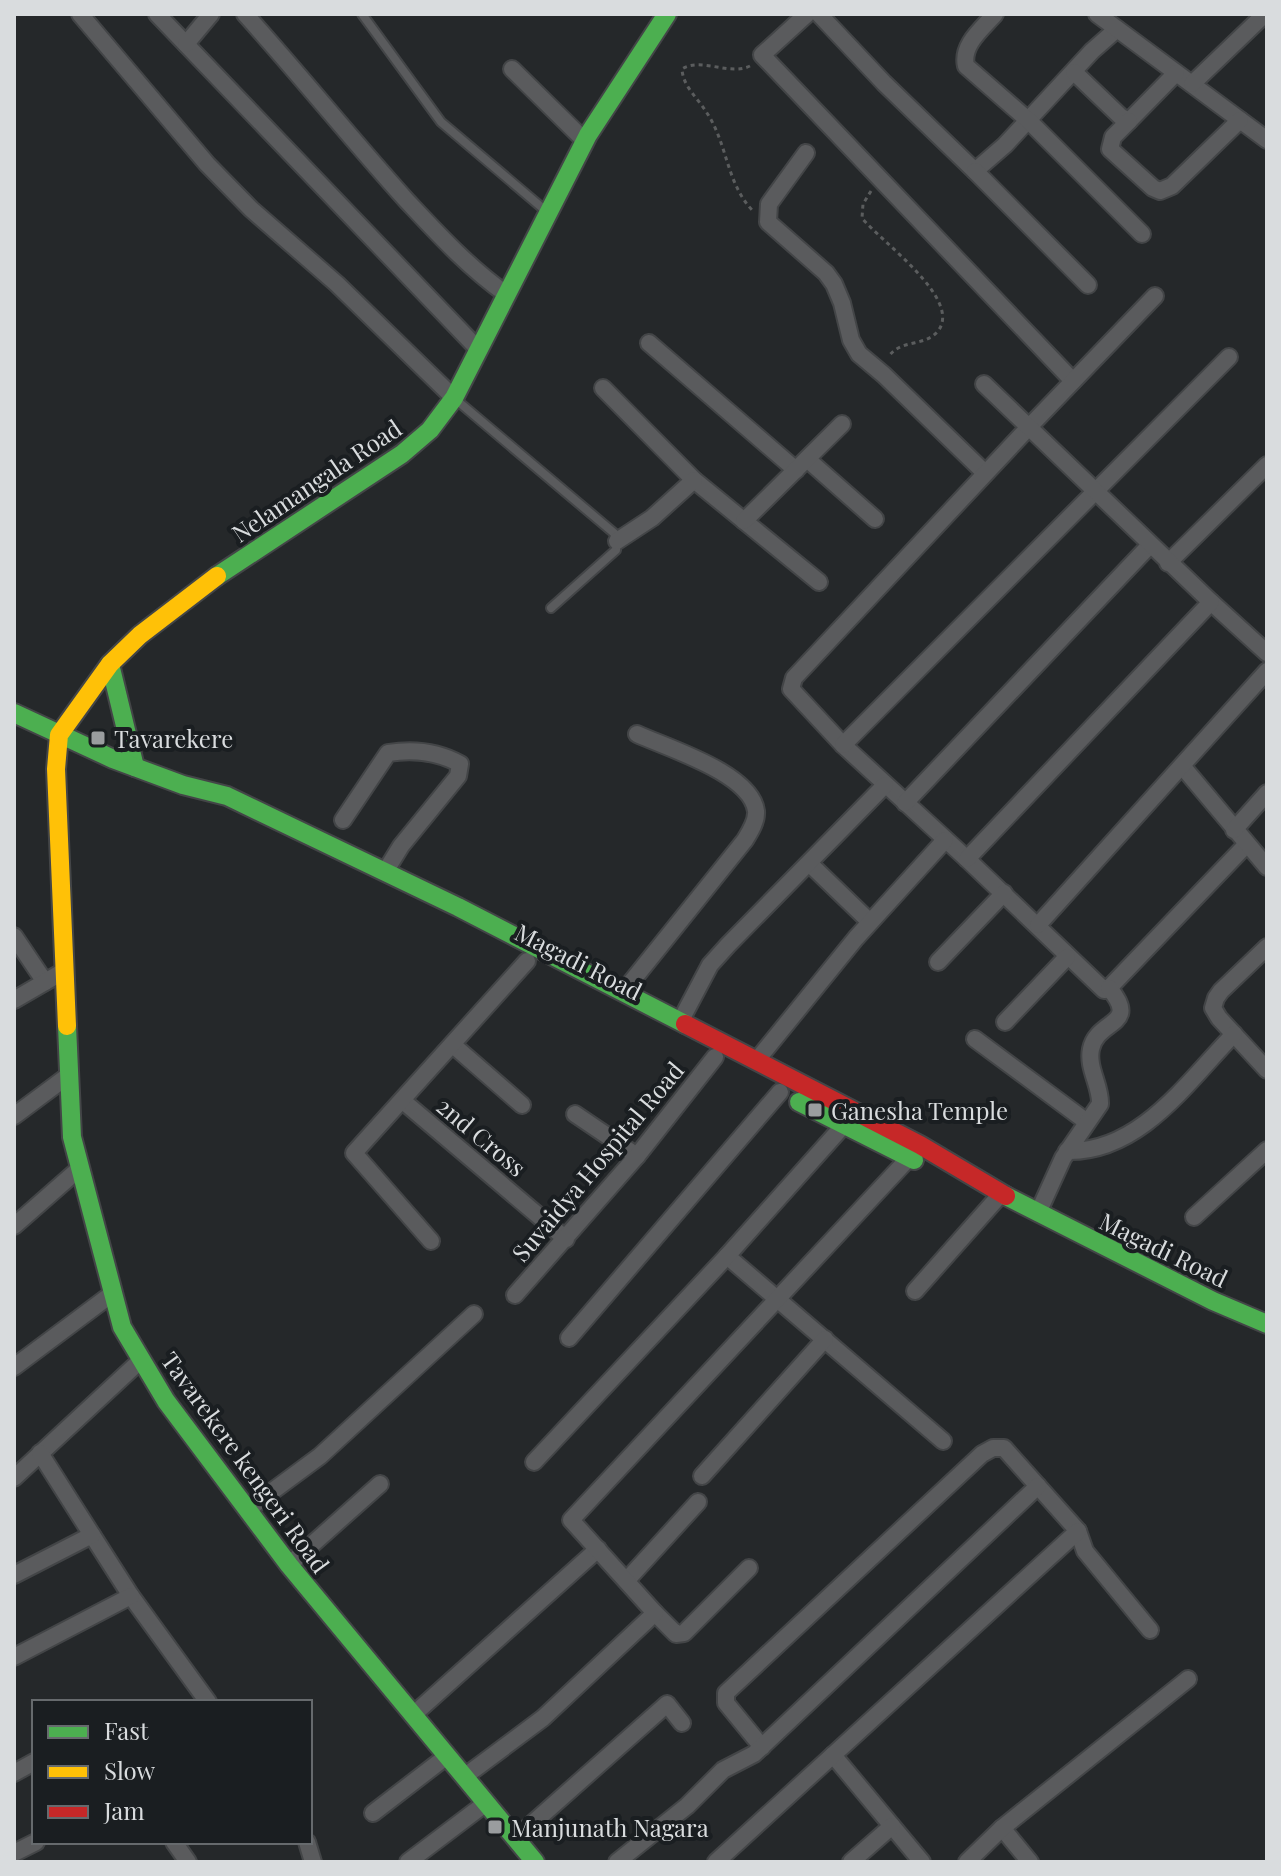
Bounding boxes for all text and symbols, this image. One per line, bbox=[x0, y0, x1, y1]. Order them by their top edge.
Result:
street label: Nelamangala Road bbox=[225, 411, 407, 549]
place label: Tavarekere bbox=[114, 722, 233, 754]
marker: Tavarekere bbox=[89, 729, 107, 747]
street label: Magadi Road bbox=[510, 915, 648, 1007]
street label: Suvaidya Hospital Road bbox=[504, 1054, 690, 1268]
street label: 2nd Cross bbox=[431, 1089, 533, 1183]
place label: Ganesha Temple bbox=[831, 1094, 1008, 1126]
marker: Ganesha Temple bbox=[806, 1101, 824, 1119]
street label: Magadi Road bbox=[1095, 1204, 1233, 1294]
street label: Tavarekere kengeri Road bbox=[155, 1345, 337, 1579]
legend bbox=[32, 1700, 312, 1844]
text: Fast bbox=[104, 1714, 149, 1746]
text: Slow bbox=[104, 1754, 156, 1786]
text: Jam bbox=[103, 1794, 145, 1826]
place label: Manjunath Nagara bbox=[511, 1811, 709, 1843]
marker: Manjunath Nagara bbox=[486, 1818, 504, 1836]

